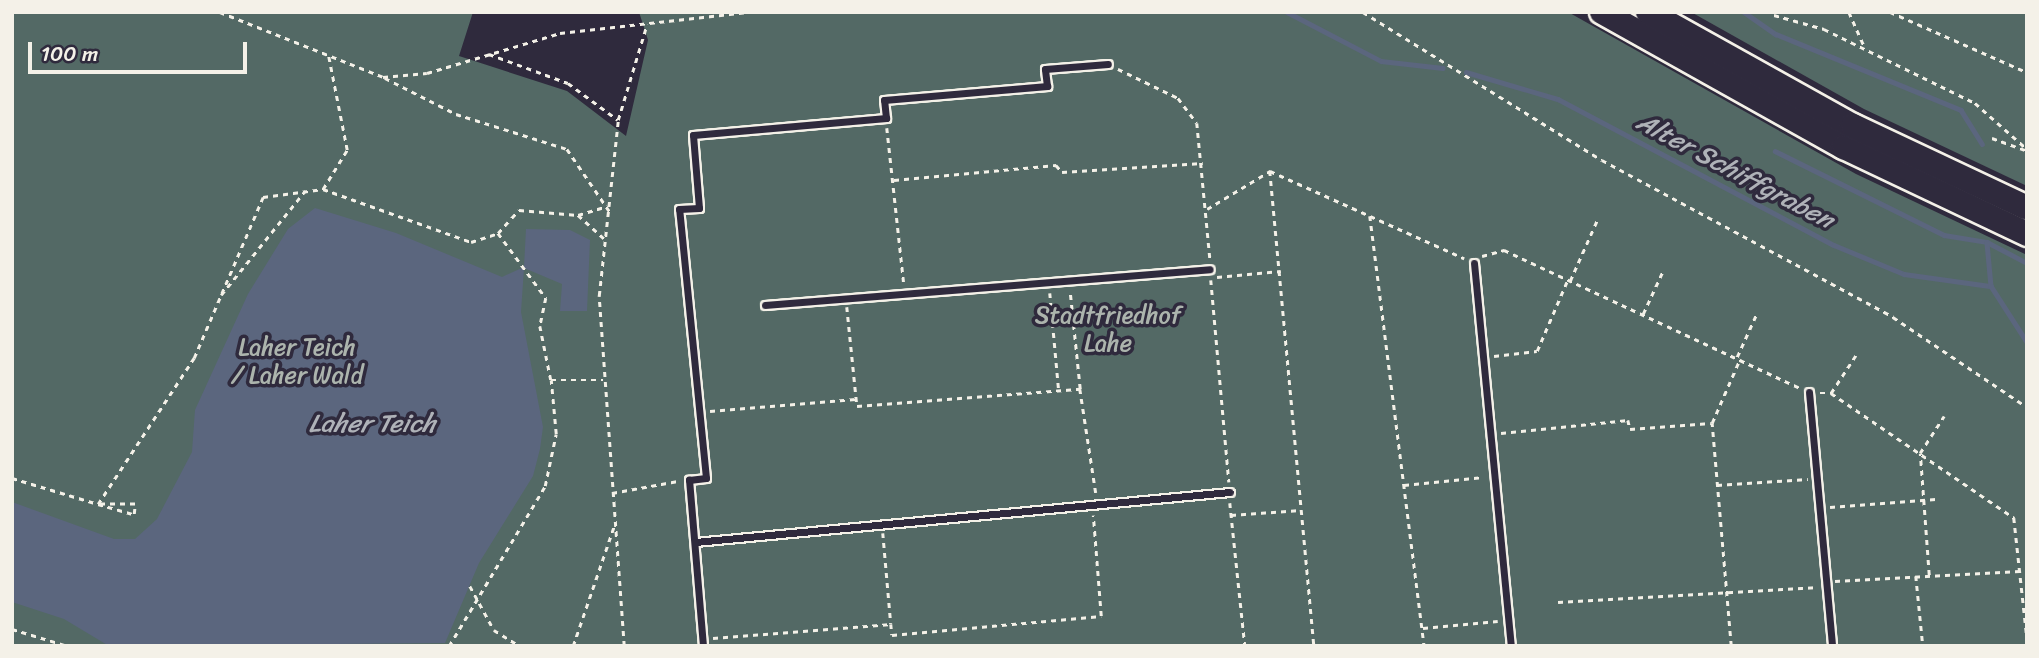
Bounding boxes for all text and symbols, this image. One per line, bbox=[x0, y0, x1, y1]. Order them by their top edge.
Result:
scale bar bbox=[32, 28, 250, 72]
text: 100 m bbox=[41, 35, 98, 73]
water label: Alter Schiffgraben bbox=[1632, 106, 1838, 236]
park label: Stadtfriedhof Lahe bbox=[1035, 302, 1181, 358]
park label: Laher Teich / Laher Wald bbox=[231, 334, 363, 390]
water label: Laher Teich bbox=[308, 408, 436, 440]

